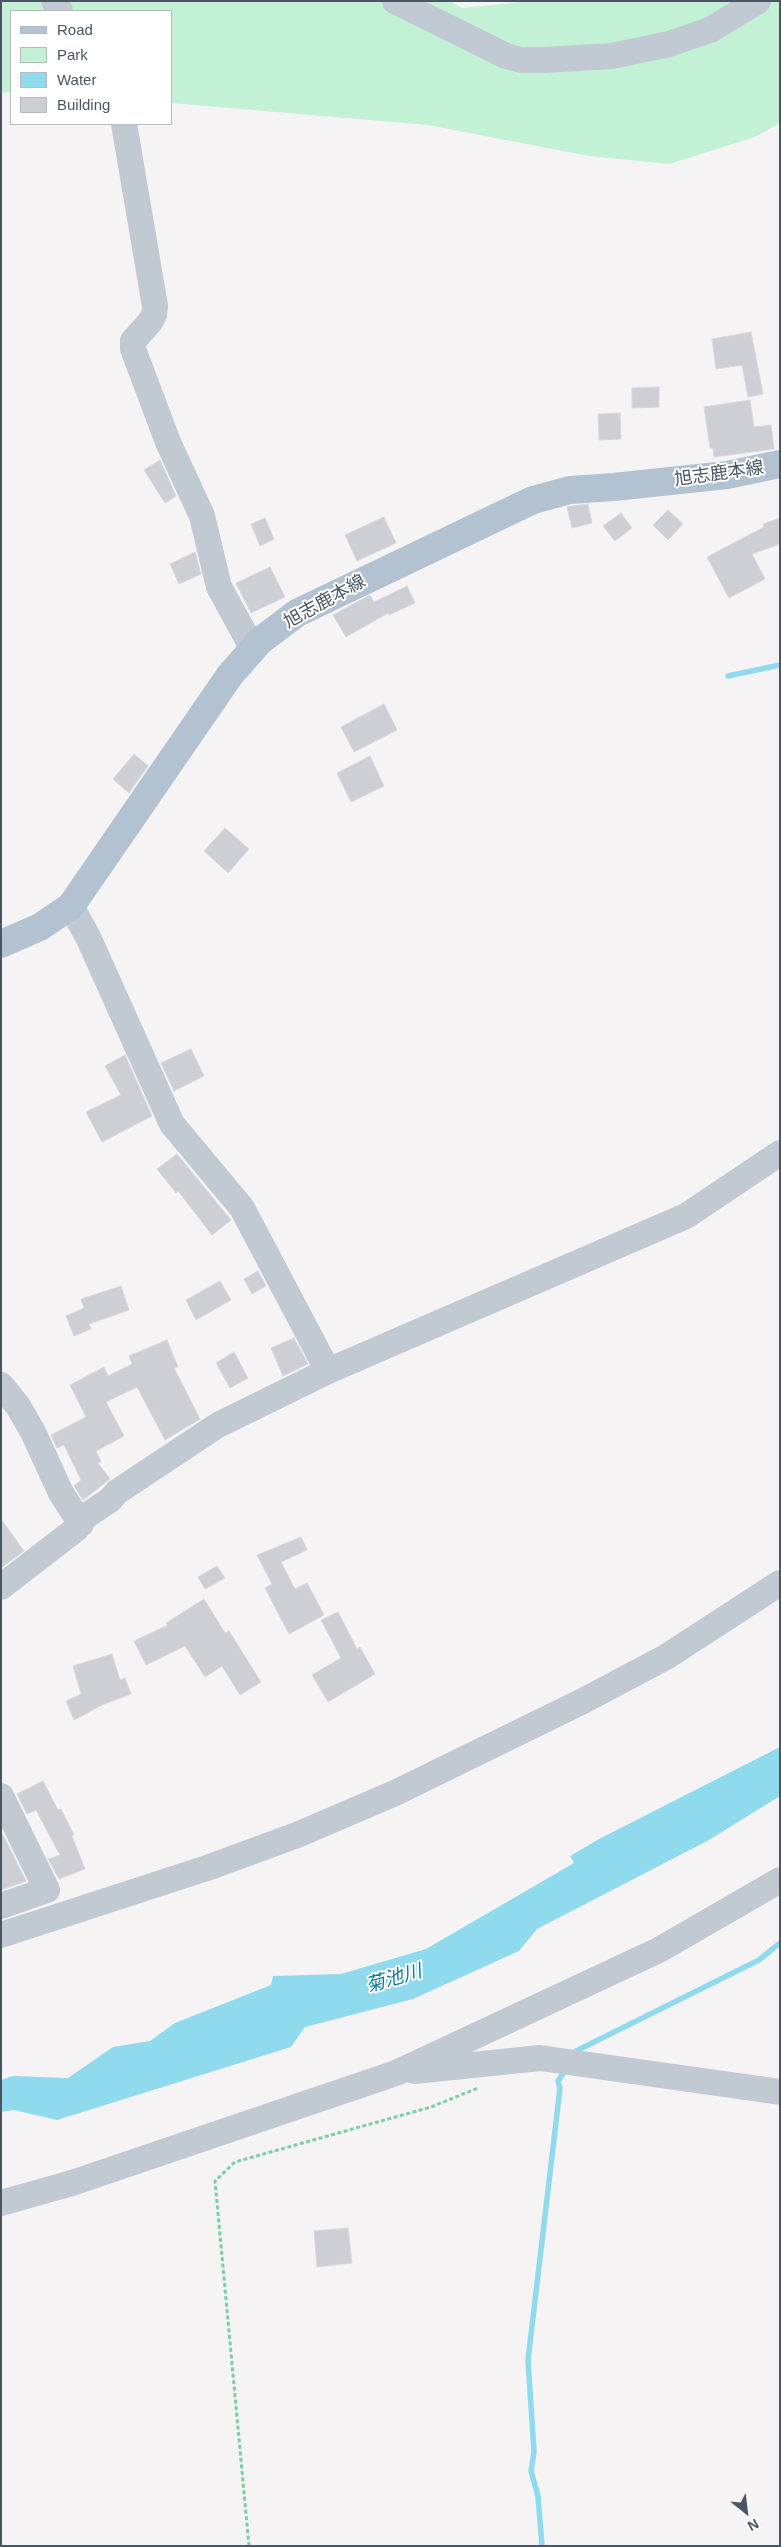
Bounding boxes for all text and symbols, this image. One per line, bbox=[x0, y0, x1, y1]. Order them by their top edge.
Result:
legend bbox=[10, 10, 172, 125]
text: Road bbox=[57, 21, 93, 38]
text: Park bbox=[57, 46, 88, 63]
text: Water bbox=[57, 71, 96, 88]
text: Building bbox=[57, 96, 110, 113]
street label: 旭志鹿本線 bbox=[673, 457, 765, 491]
street label: 旭志鹿本線 bbox=[280, 571, 370, 633]
water label: 菊池川 bbox=[363, 1960, 425, 1998]
north arrow bbox=[721, 2487, 771, 2537]
text: N bbox=[745, 2516, 762, 2535]

